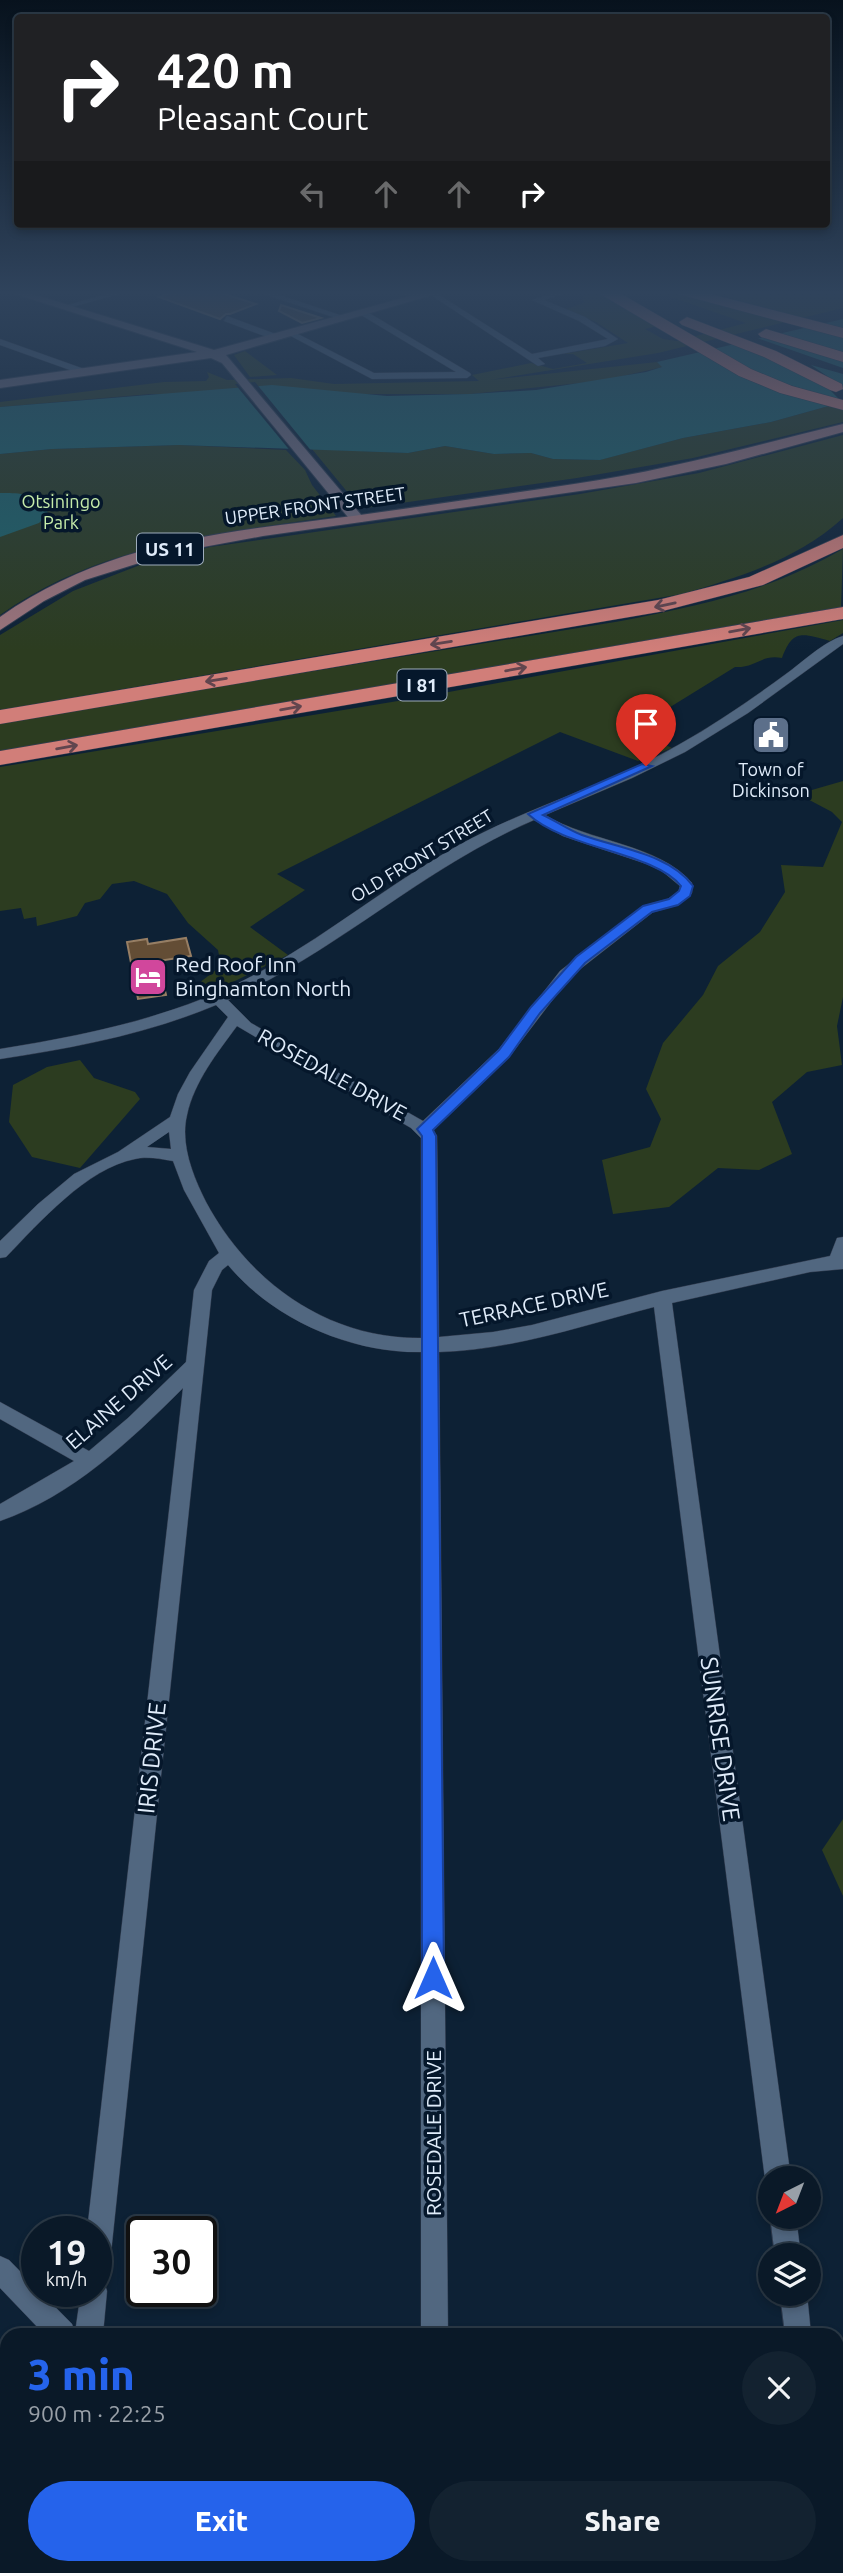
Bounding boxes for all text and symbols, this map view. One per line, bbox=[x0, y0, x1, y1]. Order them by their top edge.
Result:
icon: right bbox=[42, 42, 133, 133]
text: 420 m bbox=[157, 42, 294, 97]
text: Pleasant Court bbox=[157, 100, 368, 136]
icon: left bbox=[294, 175, 332, 213]
icon: ahead bbox=[367, 175, 405, 213]
icon: ahead bbox=[440, 175, 478, 213]
icon: right bbox=[513, 175, 551, 213]
street label: UPPER FRONT STREET bbox=[223, 482, 406, 528]
park label: Otsiningo Park bbox=[21, 491, 101, 532]
road number: US 11 bbox=[137, 534, 203, 564]
one-way arrow bbox=[654, 598, 677, 612]
one-way arrow bbox=[728, 623, 751, 636]
one-way arrow bbox=[430, 637, 453, 650]
one-way arrow bbox=[504, 662, 527, 675]
road number: I 81 bbox=[398, 670, 446, 700]
one-way arrow bbox=[205, 674, 228, 687]
pin bbox=[616, 694, 676, 766]
one-way arrow bbox=[280, 701, 302, 714]
icon: arrive bbox=[627, 705, 665, 743]
public building icon: Town of Dickinson bbox=[750, 714, 792, 756]
one-way arrow bbox=[55, 740, 78, 753]
place label: Town of Dickinson bbox=[732, 759, 810, 800]
street label: OLD FRONT STREET bbox=[347, 805, 496, 906]
place label: Red Roof Inn Binghamton North bbox=[175, 952, 351, 1000]
hotel icon: Red Roof Inn Binghamton North bbox=[127, 956, 169, 998]
street label: ROSEDALE DRIVE bbox=[254, 1023, 411, 1125]
street label: TERRACE DRIVE bbox=[457, 1277, 610, 1332]
street label: ELAINE DRIVE bbox=[61, 1349, 176, 1454]
street label: SUNRISE DRIVE bbox=[696, 1655, 745, 1823]
street label: IRIS DRIVE bbox=[132, 1701, 171, 1815]
position arrow bbox=[396, 1941, 470, 2015]
street label: ROSEDALE DRIVE bbox=[421, 2050, 445, 2216]
north arrow bbox=[758, 2166, 821, 2230]
map controls bbox=[758, 2166, 821, 2306]
speed limit sign: 30 bbox=[126, 2216, 217, 2307]
text: 19 bbox=[47, 2232, 86, 2272]
button: layers bbox=[758, 2243, 821, 2306]
text: km/h bbox=[46, 2269, 87, 2289]
text: 3 min bbox=[28, 2351, 135, 2398]
button: close bbox=[742, 2351, 816, 2425]
text: 900 m · 22:25 bbox=[28, 2401, 166, 2426]
button: Exit bbox=[28, 2481, 415, 2561]
button: Share bbox=[429, 2481, 816, 2561]

